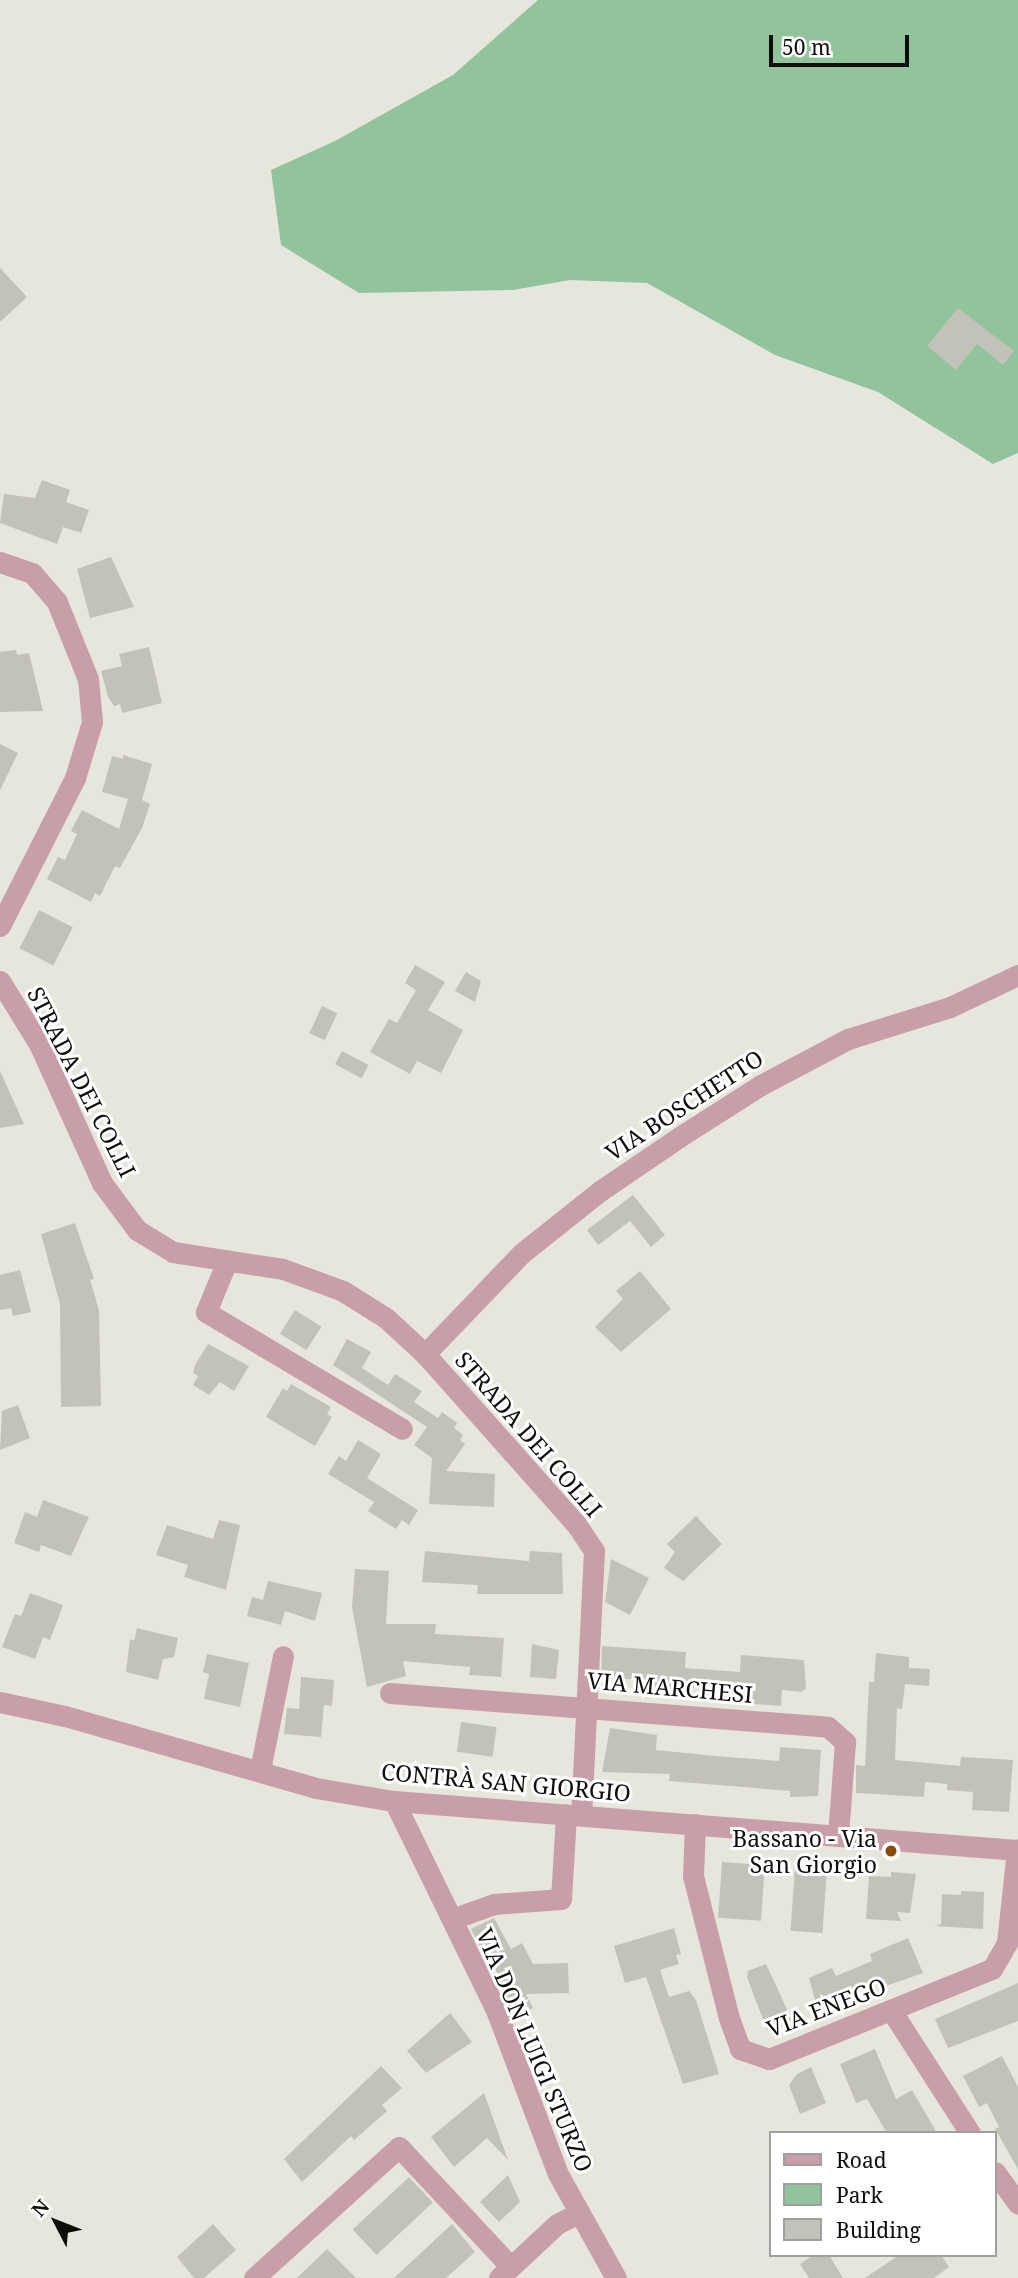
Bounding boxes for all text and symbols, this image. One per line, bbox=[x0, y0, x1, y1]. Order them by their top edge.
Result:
scale bar bbox=[773, 21, 913, 65]
text: 50 m bbox=[782, 33, 831, 61]
street label: STRADA DEI COLLI bbox=[22, 982, 142, 1182]
street label: VIA BOSCHETTO bbox=[600, 1044, 768, 1166]
street label: STRADA DEI COLLI bbox=[450, 1346, 608, 1522]
street label: VIA MARCHESI bbox=[586, 1666, 754, 1708]
street label: CONTRÀ SAN GIORGIO bbox=[380, 1757, 632, 1807]
place label: Bassano - Via San Giorgio bbox=[732, 1824, 877, 1878]
marker: Bassano - Via San Giorgio bbox=[883, 1843, 899, 1859]
street label: VIA DON LUIGI STURZO bbox=[471, 1924, 599, 2176]
street label: VIA ENEGO bbox=[762, 1972, 890, 2042]
legend bbox=[769, 2131, 997, 2257]
text: Road bbox=[836, 2146, 887, 2174]
text: Park bbox=[836, 2181, 883, 2209]
north arrow bbox=[21, 2187, 91, 2257]
text: N bbox=[26, 2194, 55, 2222]
text: Building bbox=[836, 2216, 921, 2244]

